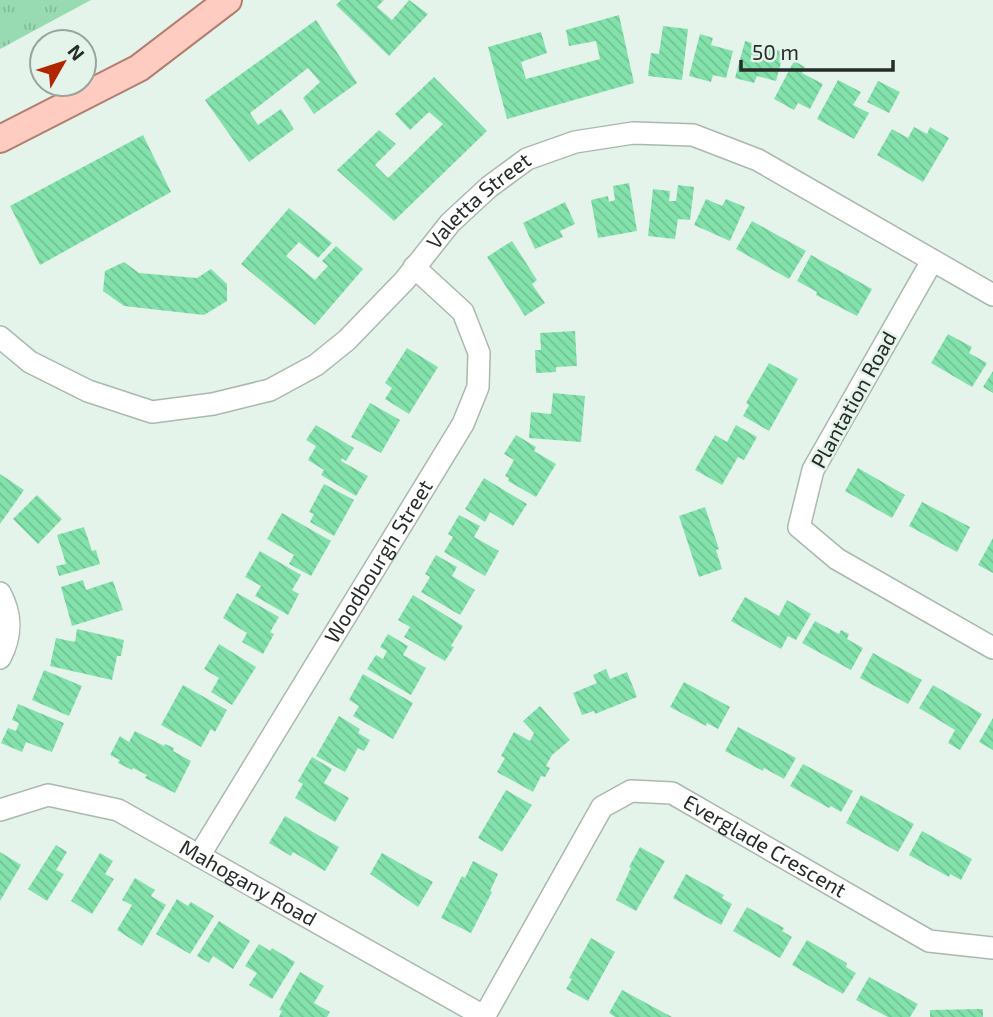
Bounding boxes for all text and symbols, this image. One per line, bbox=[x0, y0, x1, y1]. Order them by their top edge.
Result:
north arrow bbox=[28, 28, 98, 98]
scale bar bbox=[741, 28, 893, 72]
text: N bbox=[63, 39, 90, 65]
text: 50 m bbox=[752, 39, 799, 64]
street label: Valetta Street bbox=[421, 147, 535, 253]
street label: Plantation Road bbox=[805, 327, 901, 472]
street label: Woodbourgh Street bbox=[318, 475, 437, 647]
street label: Everglade Crescent bbox=[680, 788, 851, 902]
street label: Mahogany Road bbox=[176, 833, 321, 930]

